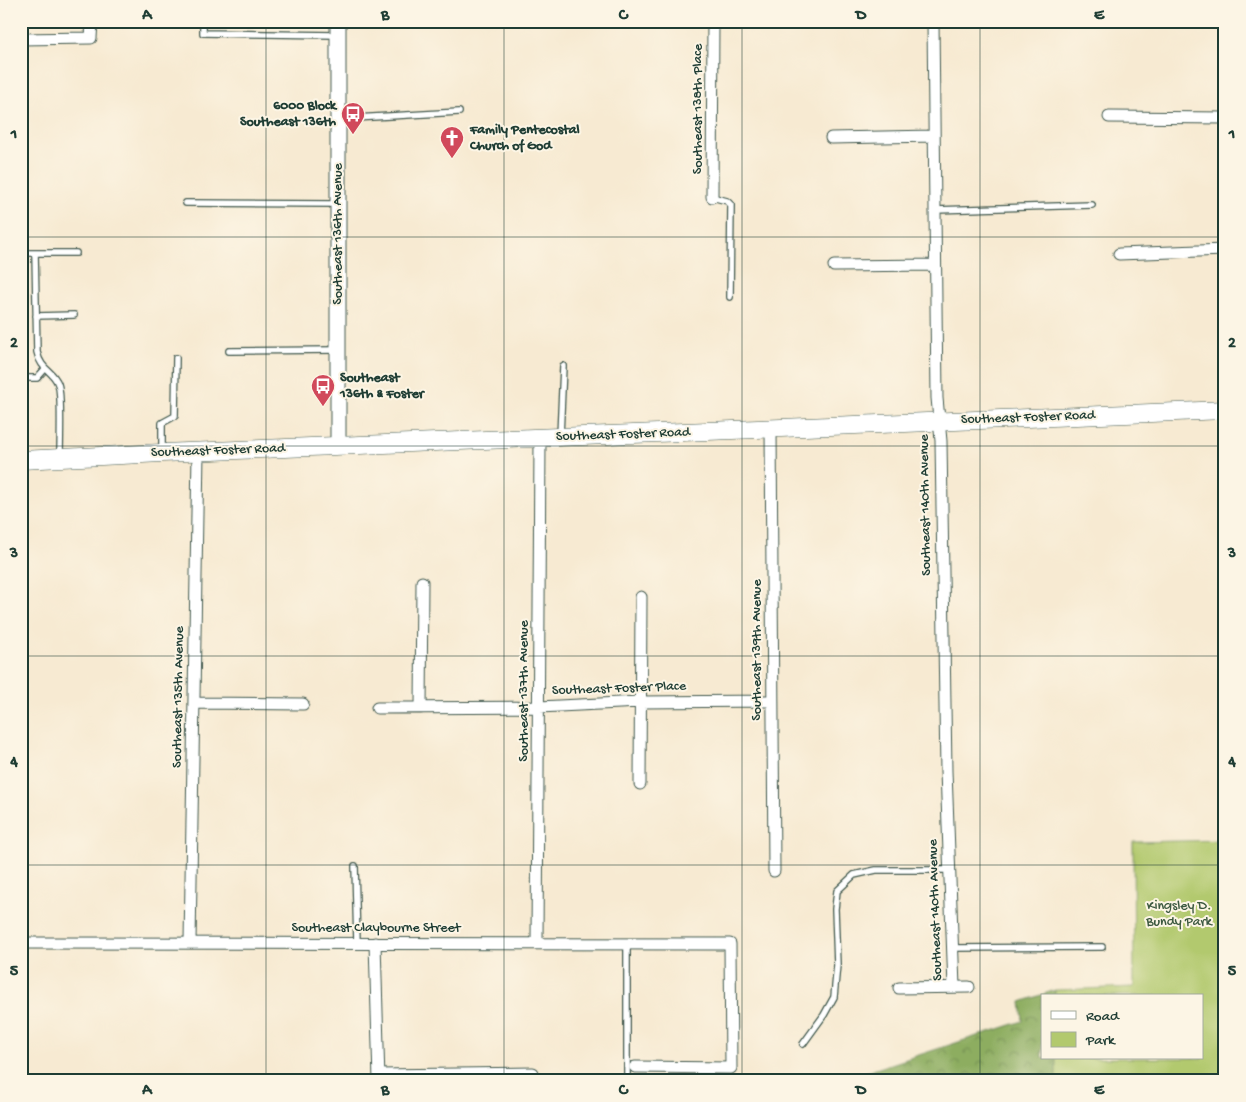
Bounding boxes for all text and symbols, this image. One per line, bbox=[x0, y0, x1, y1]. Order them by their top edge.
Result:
text: A bbox=[141, 7, 153, 26]
text: B bbox=[380, 7, 390, 26]
text: C bbox=[618, 7, 629, 26]
text: D bbox=[854, 7, 867, 26]
text: E bbox=[1094, 7, 1105, 26]
street label: Southeast 138th Place bbox=[690, 43, 707, 174]
place label: 6000 Block Southeast 136th bbox=[240, 98, 338, 131]
bus stop icon: 6000 Block Southeast 136th bbox=[340, 101, 366, 135]
place label: Family Pentecostal Church of God bbox=[469, 122, 580, 155]
church icon: Family Pentecostal Church of God bbox=[439, 125, 465, 159]
text: 1 bbox=[10, 126, 17, 145]
text: 1 bbox=[1228, 126, 1235, 145]
street label: Southeast 136th Avenue bbox=[330, 163, 347, 305]
text: 2 bbox=[10, 335, 18, 354]
text: 2 bbox=[1228, 335, 1236, 354]
place label: Southeast 136th & Foster bbox=[339, 370, 426, 403]
bus stop icon: Southeast 136th & Foster bbox=[310, 373, 336, 407]
street label: Southeast Foster Road bbox=[961, 407, 1097, 429]
street label: Southeast Foster Road bbox=[556, 424, 692, 446]
street label: Southeast 140th Avenue bbox=[916, 433, 936, 576]
street label: Southeast Foster Road bbox=[151, 440, 287, 462]
text: 3 bbox=[9, 545, 18, 564]
text: 3 bbox=[1227, 545, 1236, 564]
street label: Southeast 139th Avenue bbox=[749, 579, 766, 721]
street label: Southeast 137th Avenue bbox=[516, 619, 533, 762]
street label: Southeast 135th Avenue bbox=[169, 625, 189, 768]
street label: Southeast Foster Place bbox=[552, 678, 687, 700]
text: 4 bbox=[9, 754, 18, 773]
text: 4 bbox=[1227, 754, 1236, 773]
street label: Southeast 140th Avenue bbox=[925, 838, 947, 981]
park label: Kingsley D. Bundy Park bbox=[1145, 898, 1213, 931]
street label: Southeast Claybourne Street bbox=[292, 920, 462, 937]
text: 5 bbox=[10, 963, 19, 982]
text: 5 bbox=[1228, 963, 1237, 982]
legend bbox=[1041, 994, 1204, 1060]
text: Road bbox=[1086, 1008, 1120, 1026]
text: Park bbox=[1085, 1032, 1116, 1050]
text: A bbox=[141, 1082, 153, 1101]
text: B bbox=[380, 1082, 390, 1101]
text: C bbox=[618, 1082, 629, 1101]
text: D bbox=[854, 1082, 867, 1101]
text: E bbox=[1094, 1082, 1105, 1101]

